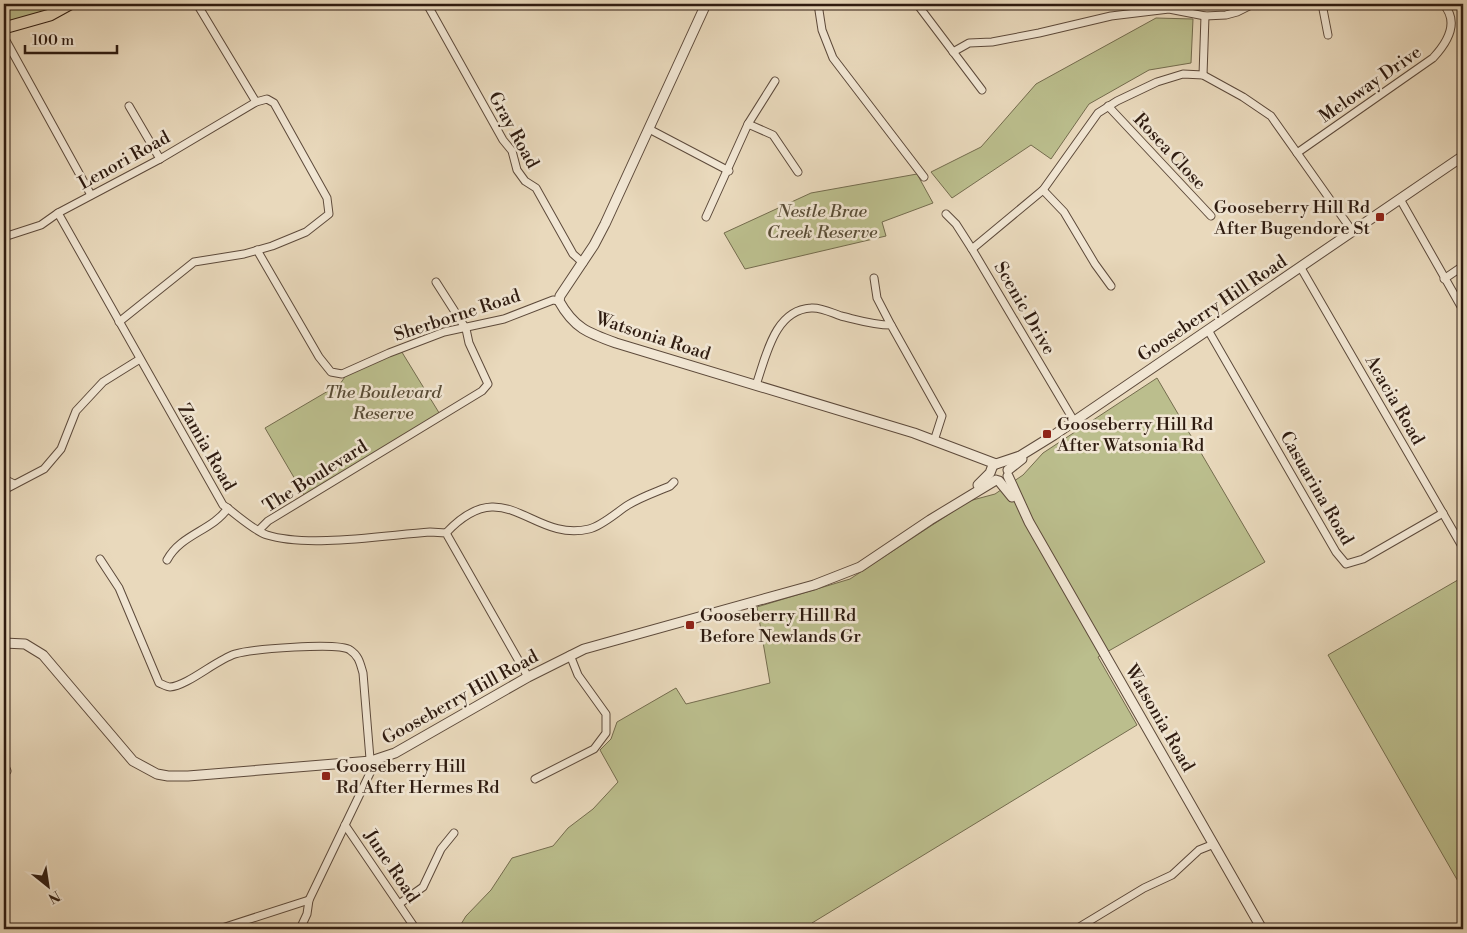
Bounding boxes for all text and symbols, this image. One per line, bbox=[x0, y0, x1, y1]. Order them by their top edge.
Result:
scale bar bbox=[25, 22, 118, 54]
text: 100 m bbox=[32, 31, 74, 50]
street label: Meloway Drive bbox=[1315, 41, 1426, 128]
street label: Gray Road bbox=[483, 88, 544, 173]
street label: Rosea Close bbox=[1128, 108, 1211, 195]
street label: Lenori Road bbox=[74, 125, 175, 195]
place label: Gooseberry Hill Rd After Bugendore St bbox=[1213, 196, 1371, 240]
park label: Nestle Brae Creek Reserve bbox=[767, 200, 878, 244]
marker: Gooseberry Hill Rd After Bugendore St bbox=[1374, 211, 1386, 223]
street label: Gooseberry Hill Road bbox=[1133, 249, 1292, 367]
street label: Scenic Drive bbox=[989, 258, 1060, 359]
street label: Sherborne Road bbox=[391, 284, 524, 347]
street label: Watsonia Road bbox=[591, 307, 714, 366]
street label: Acacia Road bbox=[1359, 350, 1430, 450]
park label: The Boulevard Reserve bbox=[325, 381, 442, 425]
street label: Zamia Road bbox=[172, 399, 241, 496]
place label: Gooseberry Hill Rd After Watsonia Rd bbox=[1056, 413, 1214, 457]
street label: Casuarina Road bbox=[1275, 427, 1359, 550]
marker: Gooseberry Hill Rd After Watsonia Rd bbox=[1041, 428, 1053, 440]
street label: The Boulevard bbox=[259, 435, 373, 518]
place label: Gooseberry Hill Rd Before Newlands Gr bbox=[699, 604, 861, 648]
marker: Gooseberry Hill Rd Before Newlands Gr bbox=[684, 619, 696, 631]
street label: Gooseberry Hill Road bbox=[378, 645, 543, 750]
street label: Watsonia Road bbox=[1119, 660, 1200, 777]
place label: Gooseberry Hill Rd After Hermes Rd bbox=[336, 755, 500, 799]
marker: Gooseberry Hill Rd After Hermes Rd bbox=[320, 770, 332, 782]
street label: June Road bbox=[358, 825, 425, 908]
north arrow bbox=[22, 860, 72, 910]
text: N bbox=[45, 886, 63, 907]

